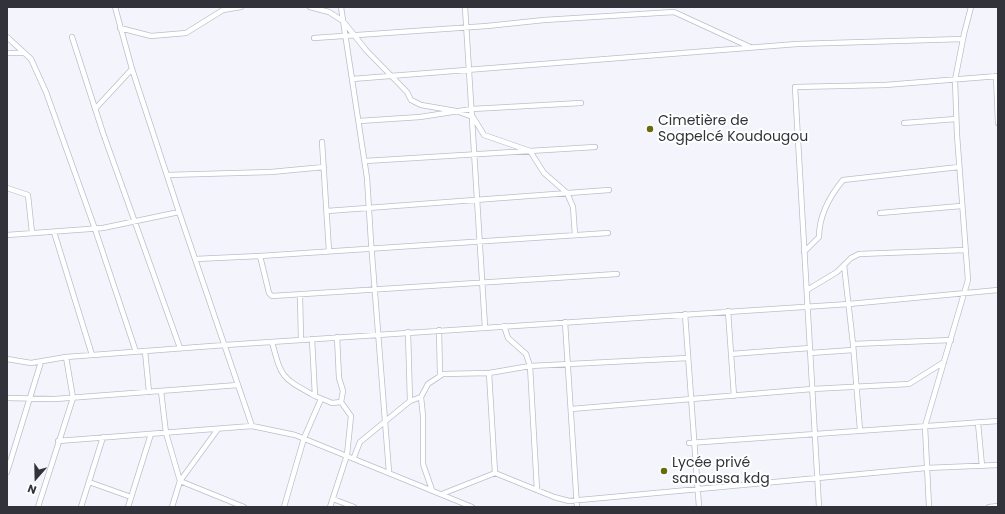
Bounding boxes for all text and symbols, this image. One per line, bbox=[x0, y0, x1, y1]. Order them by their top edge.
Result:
place label: Cimetière de Sogpelcé Koudougou bbox=[658, 113, 808, 146]
marker: Cimetière de Sogpelcé Koudougou bbox=[645, 124, 655, 134]
place label: Lycée privé sanoussa kdg bbox=[672, 455, 770, 488]
north arrow bbox=[16, 458, 56, 498]
marker: Lycée privé sanoussa kdg bbox=[659, 466, 669, 476]
text: N bbox=[25, 480, 39, 498]

